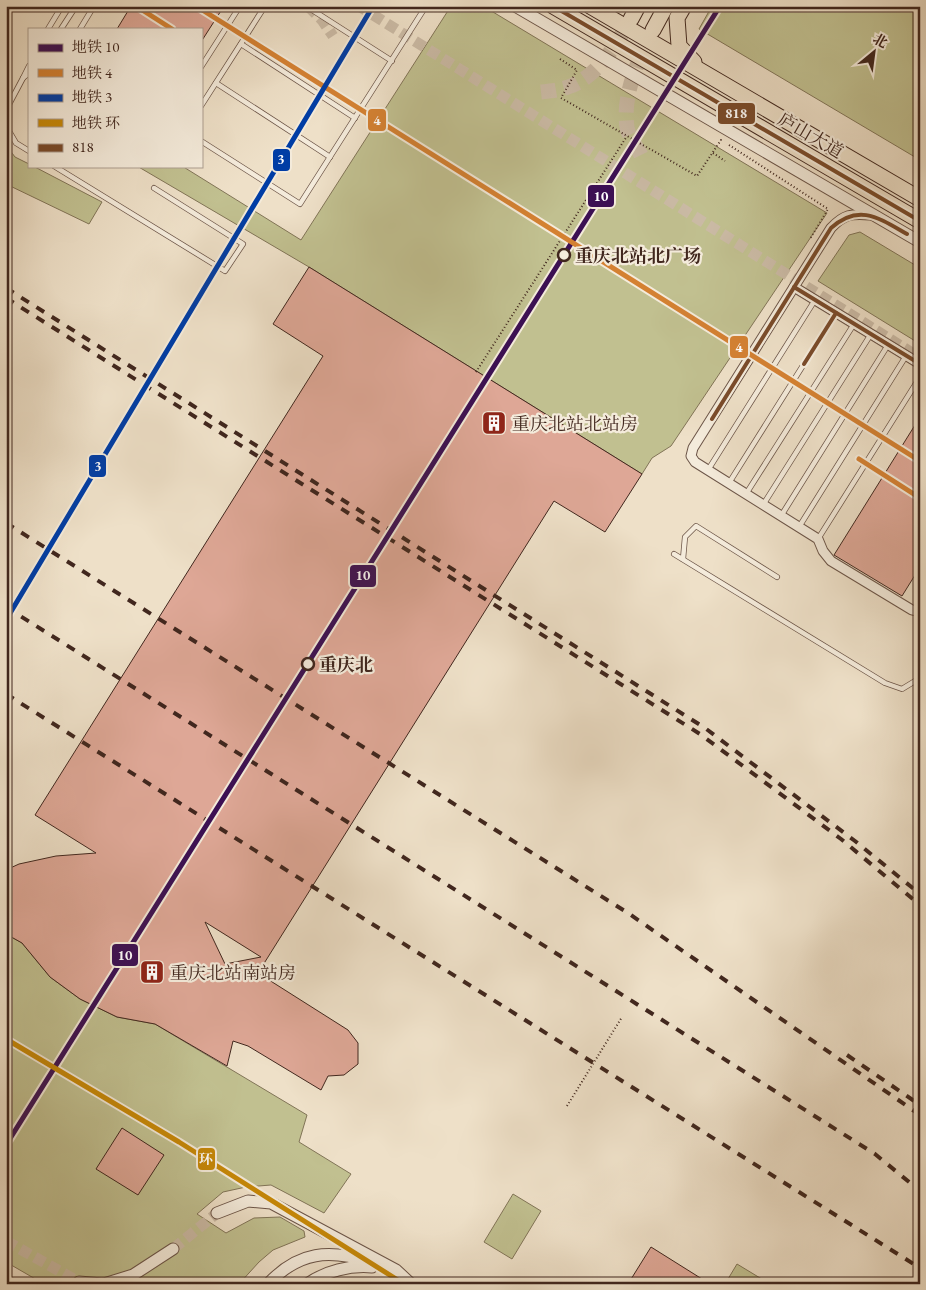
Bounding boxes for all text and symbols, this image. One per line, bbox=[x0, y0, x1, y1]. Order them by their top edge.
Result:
legend bbox=[28, 28, 202, 168]
north arrow bbox=[848, 28, 898, 78]
text: 北 bbox=[870, 29, 891, 52]
text: 地铁 10 bbox=[72, 37, 119, 56]
text: 地铁 4 bbox=[72, 63, 113, 82]
text: 地铁 3 bbox=[72, 87, 112, 106]
line badge: 818 bbox=[717, 102, 756, 125]
text: 818 bbox=[725, 104, 747, 122]
street label: 庐山大道 bbox=[774, 107, 848, 163]
line badge: 4 bbox=[367, 108, 387, 132]
text: 4 bbox=[373, 111, 381, 129]
text: 地铁 环 bbox=[72, 113, 120, 132]
text: 818 bbox=[72, 137, 94, 156]
line badge: 3 bbox=[272, 148, 291, 172]
text: 3 bbox=[277, 150, 285, 168]
line badge: 10 bbox=[587, 184, 615, 208]
text: 10 bbox=[594, 187, 609, 205]
place label: 重庆北站北广场 bbox=[575, 244, 701, 267]
marker: 重庆北站北广场 bbox=[557, 248, 571, 262]
line badge: 4 bbox=[729, 335, 749, 359]
text: 4 bbox=[735, 338, 743, 356]
building icon: 重庆北站北站房 bbox=[481, 410, 507, 436]
place label: 重庆北站北站房 bbox=[512, 412, 638, 435]
line badge: 3 bbox=[88, 454, 107, 478]
text: 3 bbox=[94, 457, 102, 475]
line badge: 10 bbox=[349, 564, 377, 588]
text: 10 bbox=[356, 566, 371, 584]
place label: 重庆北 bbox=[319, 653, 373, 676]
marker: 重庆北 bbox=[301, 657, 315, 671]
line badge: 10 bbox=[111, 943, 139, 967]
text: 10 bbox=[118, 946, 133, 964]
building icon: 重庆北站南站房 bbox=[139, 959, 165, 985]
place label: 重庆北站南站房 bbox=[170, 961, 296, 984]
line badge: 环 bbox=[197, 1147, 216, 1171]
text: 环 bbox=[199, 1150, 213, 1168]

